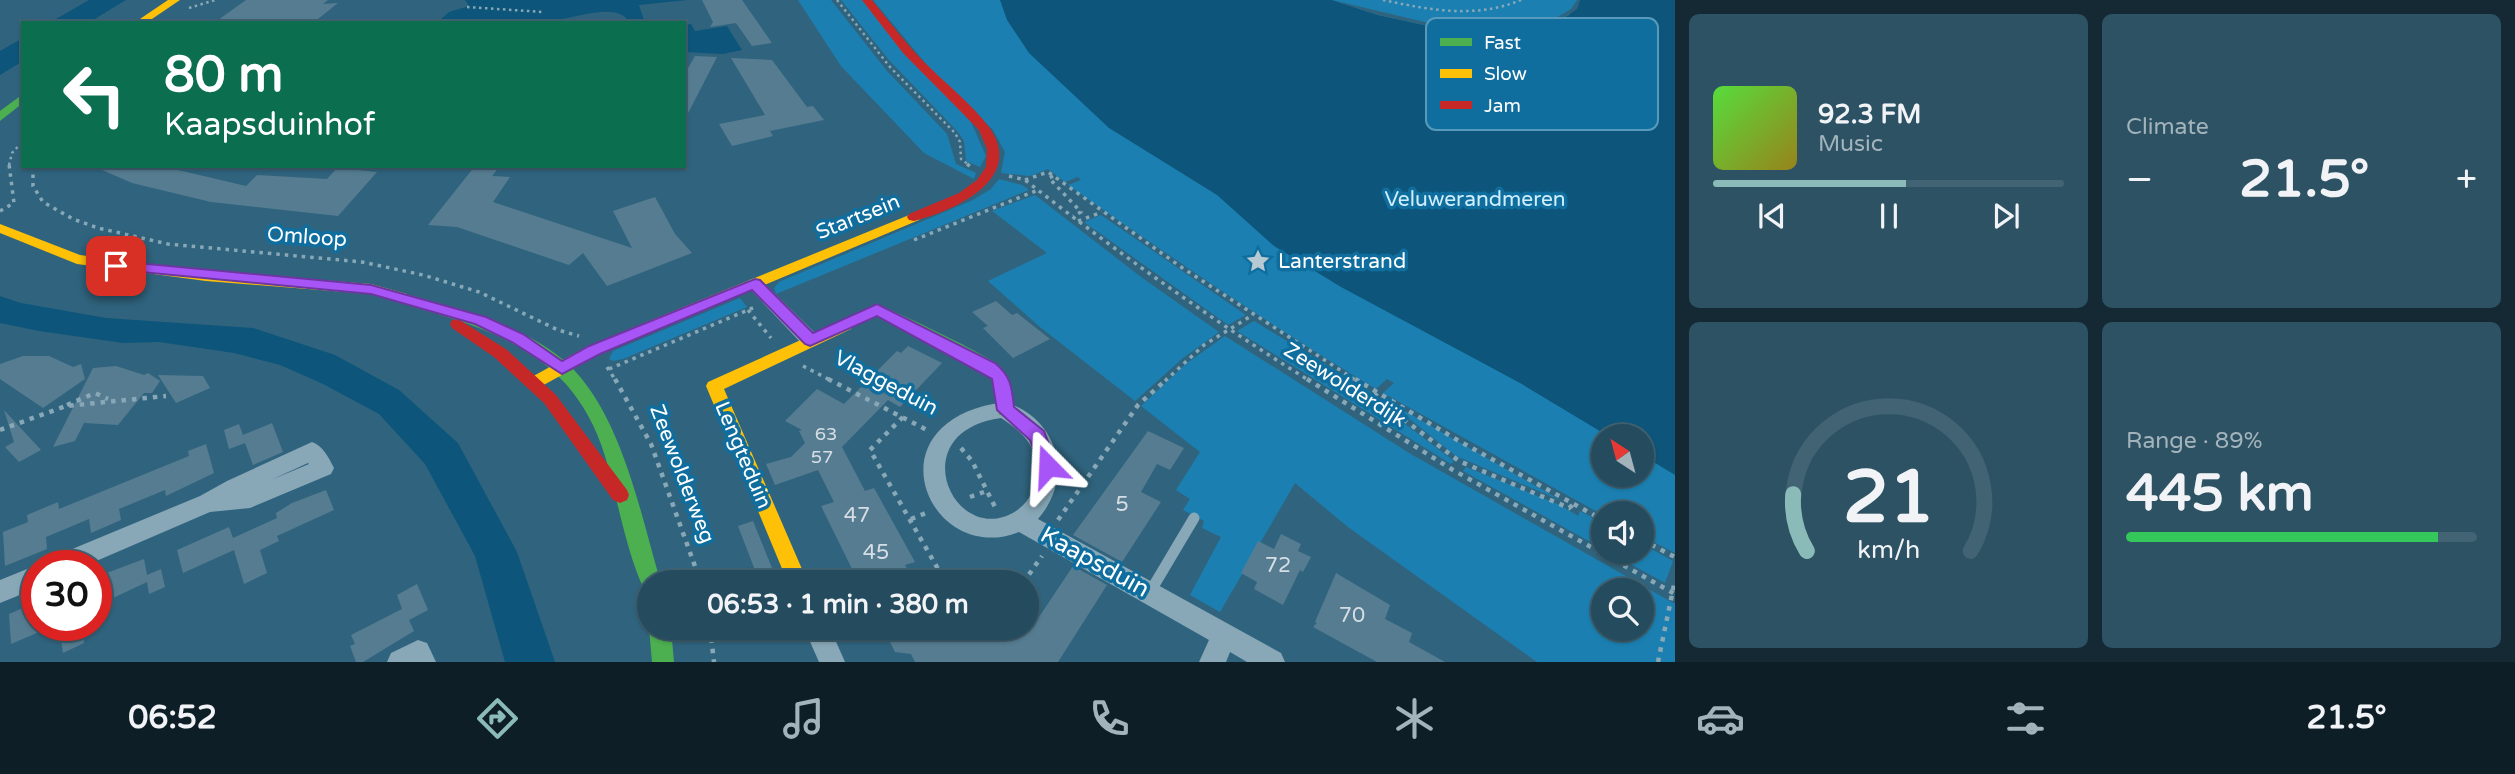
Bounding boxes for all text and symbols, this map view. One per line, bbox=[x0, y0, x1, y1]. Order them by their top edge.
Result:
legend bbox=[1426, 18, 1658, 130]
text: Fast bbox=[1484, 32, 1521, 54]
text: 80 m bbox=[164, 46, 283, 105]
icon: left bbox=[49, 49, 140, 140]
text: Slow bbox=[1484, 63, 1527, 85]
text: Jam bbox=[1484, 95, 1521, 117]
text: 92.3 FM bbox=[1818, 99, 1921, 130]
text: Kaapsduinhof bbox=[164, 106, 375, 144]
text: Climate bbox=[2126, 113, 2209, 141]
text: Music bbox=[1818, 130, 1883, 158]
text: 21.5° bbox=[2239, 148, 2369, 211]
text: − bbox=[2126, 157, 2153, 203]
text: + bbox=[2456, 157, 2477, 203]
park label: Veluwerandmeren bbox=[1384, 187, 1566, 212]
street label: Startsein bbox=[812, 189, 904, 245]
icon: previous bbox=[1753, 197, 1791, 235]
icon: pause bbox=[1870, 197, 1908, 235]
icon: next bbox=[1987, 197, 2025, 235]
street label: Omloop bbox=[266, 222, 348, 252]
pin bbox=[86, 236, 146, 296]
icon: arrive bbox=[97, 247, 135, 285]
place icon: Lanterstrand bbox=[1244, 247, 1272, 275]
place label: Lanterstrand bbox=[1278, 249, 1406, 274]
street label: Zeewolderdijk bbox=[1279, 337, 1411, 433]
street label: Vlaggeduin bbox=[830, 345, 942, 421]
street label: Lengteduin bbox=[709, 398, 777, 512]
street label: Zeewolderweg bbox=[644, 401, 720, 547]
house number: 63 bbox=[815, 423, 837, 445]
north arrow bbox=[1591, 424, 1654, 486]
map controls bbox=[1591, 424, 1654, 641]
text: Range · 89% bbox=[2126, 427, 2262, 455]
position arrow bbox=[1011, 429, 1085, 503]
house number: 57 bbox=[811, 446, 833, 468]
text: 21 bbox=[1843, 454, 1934, 542]
text: 445 km bbox=[2126, 462, 2314, 525]
house number: 5 bbox=[1115, 492, 1129, 517]
button: sound bbox=[1591, 501, 1654, 564]
house number: 47 bbox=[844, 503, 870, 528]
street label: Kaapsduin bbox=[1035, 520, 1155, 604]
text: km/h bbox=[1857, 535, 1920, 565]
house number: 45 bbox=[863, 540, 889, 565]
speed limit sign: 30 bbox=[21, 550, 112, 641]
house number: 72 bbox=[1265, 553, 1291, 578]
button: search bbox=[1591, 578, 1654, 641]
text: 06:53 · 1 min · 380 m bbox=[707, 589, 969, 620]
house number: 70 bbox=[1339, 603, 1365, 628]
icon: directions bbox=[473, 694, 522, 743]
icon: music bbox=[779, 694, 828, 743]
icon: phone bbox=[1085, 694, 1134, 743]
icon: climate bbox=[1390, 694, 1439, 743]
icon: car bbox=[1696, 694, 1745, 743]
icon: filters bbox=[2001, 694, 2050, 743]
text: 06:52 bbox=[128, 699, 217, 737]
text: 21.5° bbox=[2307, 699, 2387, 737]

